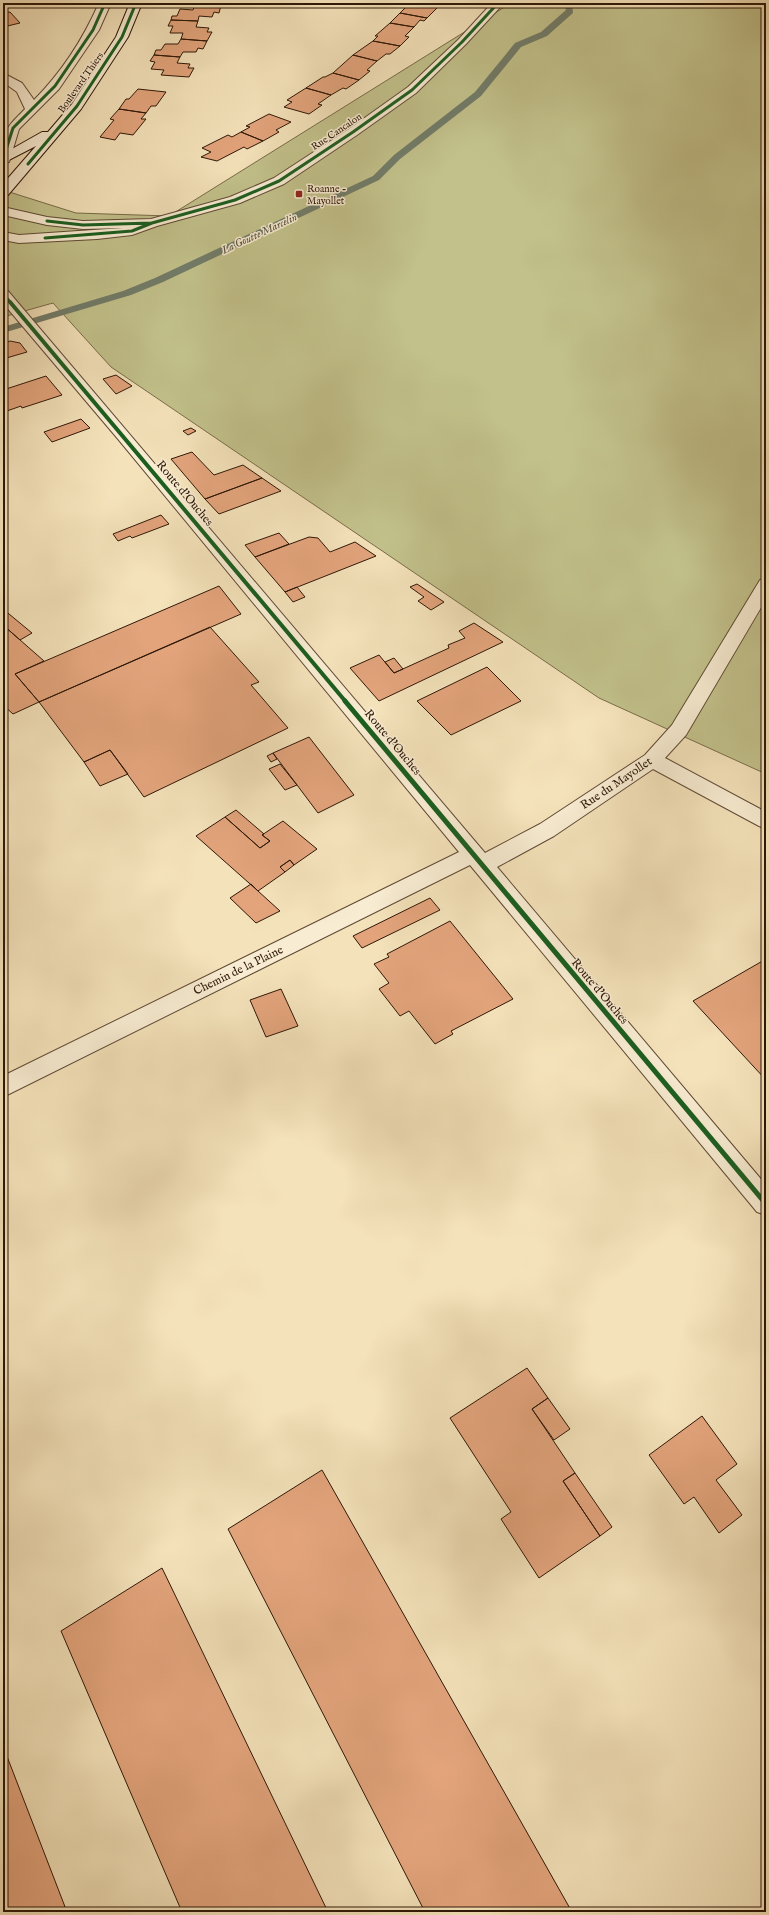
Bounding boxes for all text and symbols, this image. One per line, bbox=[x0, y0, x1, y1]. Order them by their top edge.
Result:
street label: Boulevard Thiers bbox=[55, 49, 107, 116]
street label: Rue Cancalon bbox=[309, 110, 365, 154]
place label: Roanne - Mayollet bbox=[307, 183, 346, 208]
marker: Roanne - Mayollet bbox=[294, 189, 304, 199]
water label: La Goutte Marcelin bbox=[219, 210, 299, 258]
street label: Route d'Ouches bbox=[153, 457, 216, 529]
street label: Route d'Ouches bbox=[361, 706, 424, 778]
street label: Rue du Mayollet bbox=[578, 754, 655, 813]
street label: Chemin de la Plaine bbox=[191, 942, 286, 999]
street label: Route d'Ouches bbox=[568, 955, 631, 1027]

